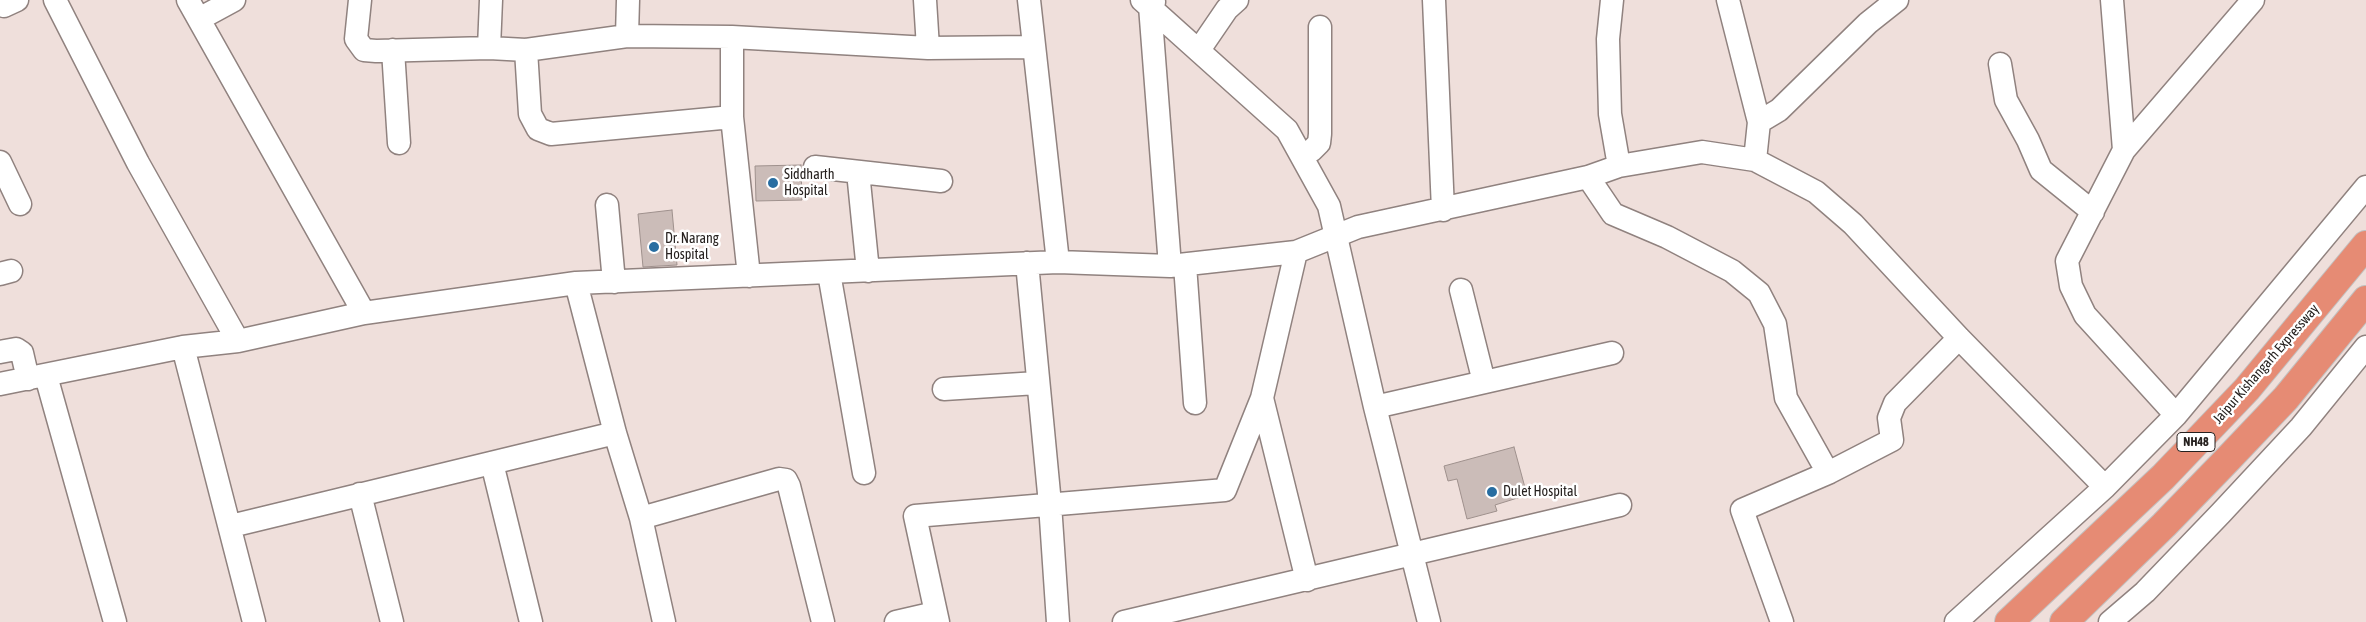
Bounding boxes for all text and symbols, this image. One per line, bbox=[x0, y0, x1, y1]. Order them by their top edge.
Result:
place label: Siddharth Hospital bbox=[784, 167, 834, 200]
marker: Siddharth Hospital bbox=[766, 176, 780, 190]
place label: Dr. Narang Hospital bbox=[665, 231, 719, 264]
marker: Dr. Narang Hospital bbox=[647, 240, 661, 254]
street label: Jaipur Kishangarh Expressway bbox=[2209, 301, 2323, 427]
road number: NH48 bbox=[2177, 432, 2215, 452]
place label: Dulet Hospital bbox=[1503, 484, 1577, 500]
marker: Dulet Hospital bbox=[1485, 485, 1499, 499]

